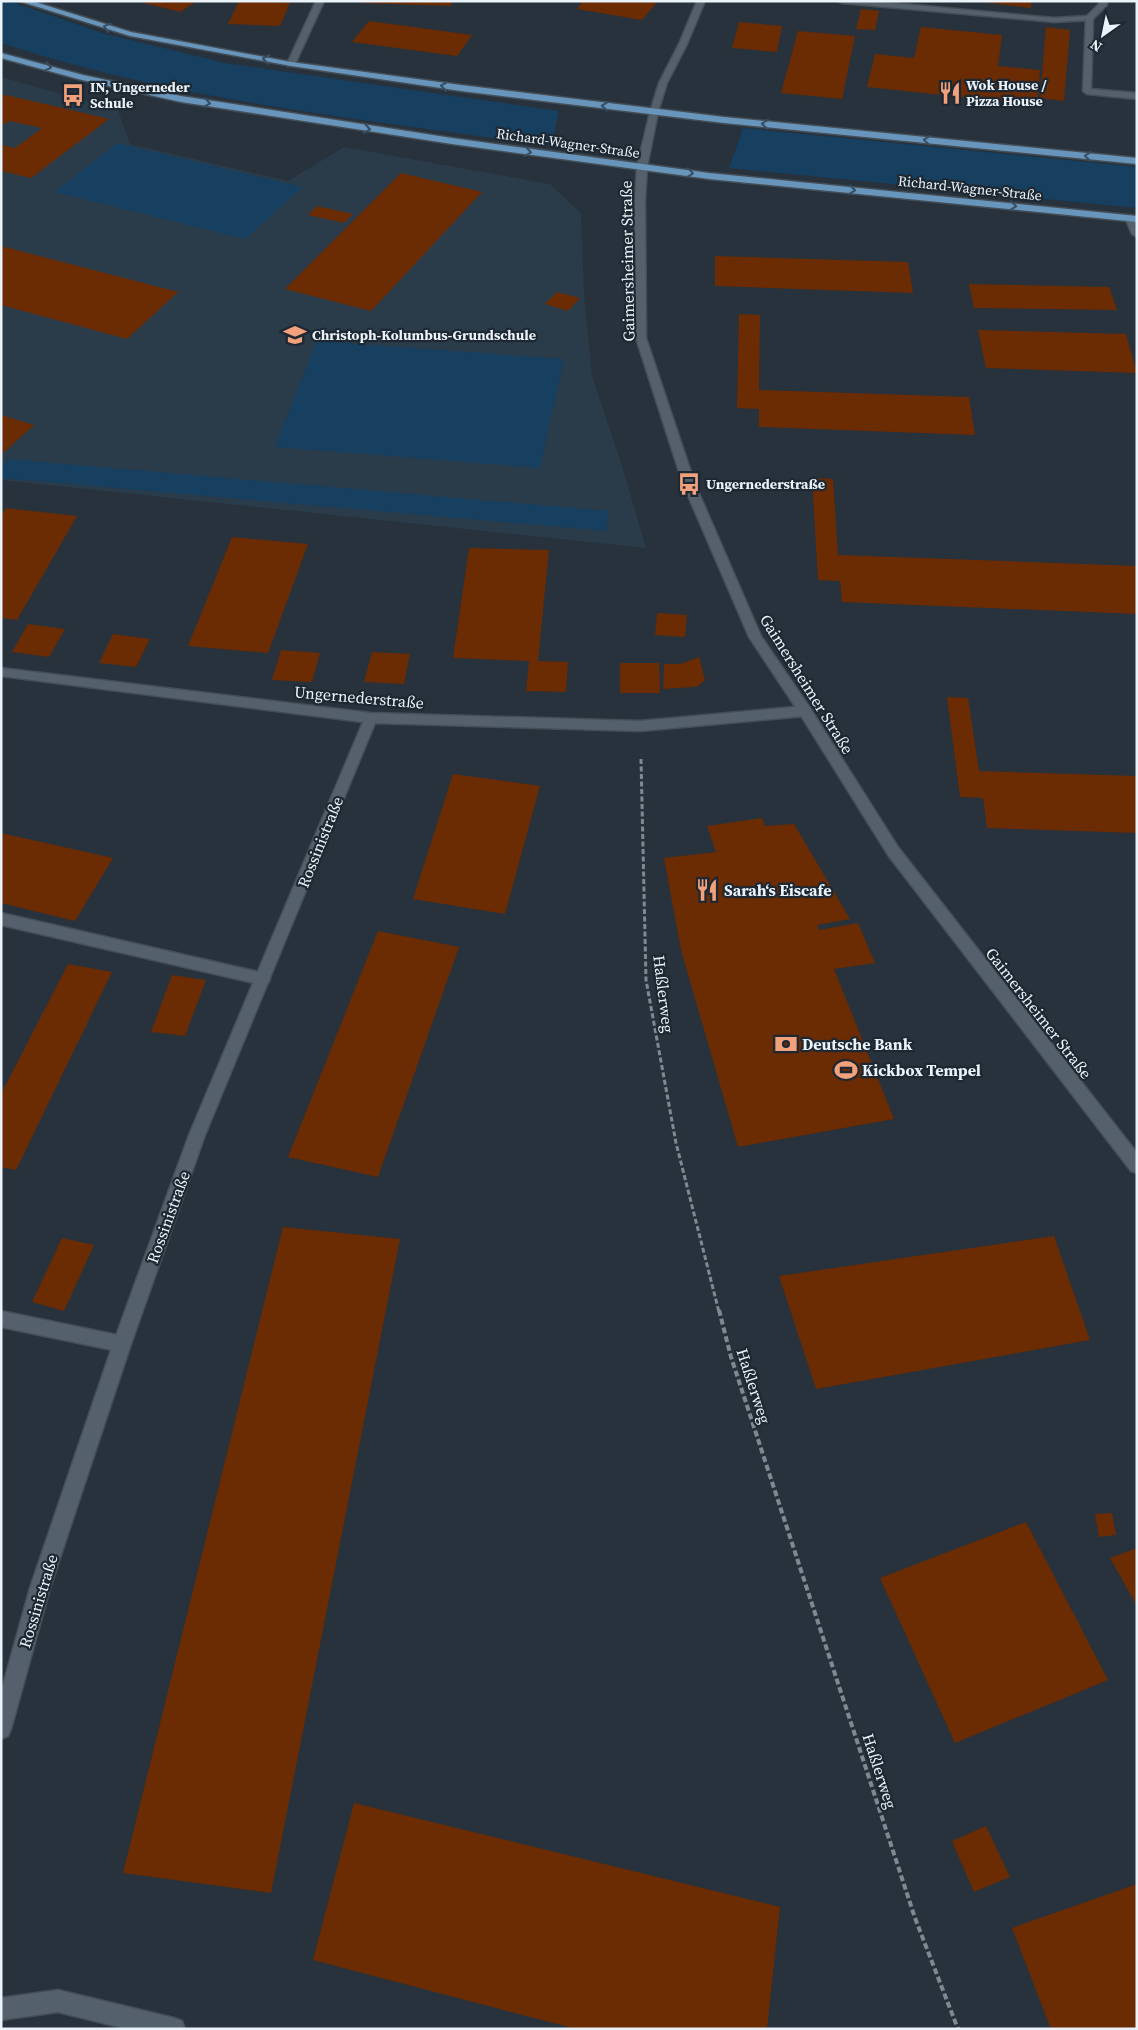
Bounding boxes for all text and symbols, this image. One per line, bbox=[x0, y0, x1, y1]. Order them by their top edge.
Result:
north arrow bbox=[1078, 10, 1128, 60]
one-way arrow bbox=[103, 23, 111, 33]
text: N bbox=[1086, 35, 1106, 57]
one-way arrow bbox=[261, 54, 270, 65]
one-way arrow bbox=[44, 62, 52, 72]
place label: Wok House / Pizza House bbox=[966, 75, 1047, 111]
place label: IN, Ungerneder Schule bbox=[90, 77, 190, 113]
restaurant icon: Wok House / Pizza House bbox=[937, 80, 963, 106]
one-way arrow bbox=[440, 81, 448, 91]
bus stop icon: IN, Ungerneder Schule bbox=[60, 82, 86, 108]
one-way arrow bbox=[202, 98, 211, 108]
one-way arrow bbox=[601, 101, 609, 112]
one-way arrow bbox=[761, 119, 769, 130]
one-way arrow bbox=[363, 123, 372, 133]
street label: Richard-Wagner-Straße bbox=[495, 123, 641, 163]
one-way arrow bbox=[922, 135, 930, 146]
one-way arrow bbox=[524, 146, 532, 157]
one-way arrow bbox=[1084, 151, 1092, 162]
one-way arrow bbox=[686, 167, 694, 178]
street label: Richard-Wagner-Straße bbox=[897, 170, 1043, 206]
street label: Gaimersheimer Straße bbox=[615, 180, 639, 342]
one-way arrow bbox=[848, 184, 856, 195]
one-way arrow bbox=[1010, 200, 1018, 211]
school or university icon: Christoph-Kolumbus-Grundschule bbox=[282, 322, 308, 348]
place label: Christoph-Kolumbus-Grundschule bbox=[312, 325, 536, 345]
bus stop icon: Ungernederstraße bbox=[676, 471, 702, 497]
place label: Ungernederstraße bbox=[706, 474, 825, 494]
street label: Gaimersheimer Straße bbox=[755, 610, 859, 758]
street label: Ungernederstraße bbox=[293, 680, 425, 714]
street label: Rossinistraße bbox=[292, 793, 348, 891]
restaurant icon: Sarah‘s Eiscafe bbox=[694, 877, 720, 903]
place label: Sarah‘s Eiscafe bbox=[724, 879, 832, 901]
street label: Gaimersheimer Straße bbox=[981, 943, 1097, 1083]
street label: Haßlerweg bbox=[648, 954, 680, 1034]
bank icon: Deutsche Bank bbox=[773, 1031, 799, 1057]
place label: Deutsche Bank bbox=[802, 1033, 913, 1055]
sports icon: Kickbox Tempel bbox=[833, 1057, 859, 1083]
place label: Kickbox Tempel bbox=[862, 1059, 981, 1081]
street label: Rossinistraße bbox=[141, 1168, 195, 1266]
street label: Haßlerweg bbox=[731, 1346, 777, 1426]
street label: Rossinistraße bbox=[13, 1552, 63, 1650]
street label: Haßlerweg bbox=[857, 1731, 903, 1811]

